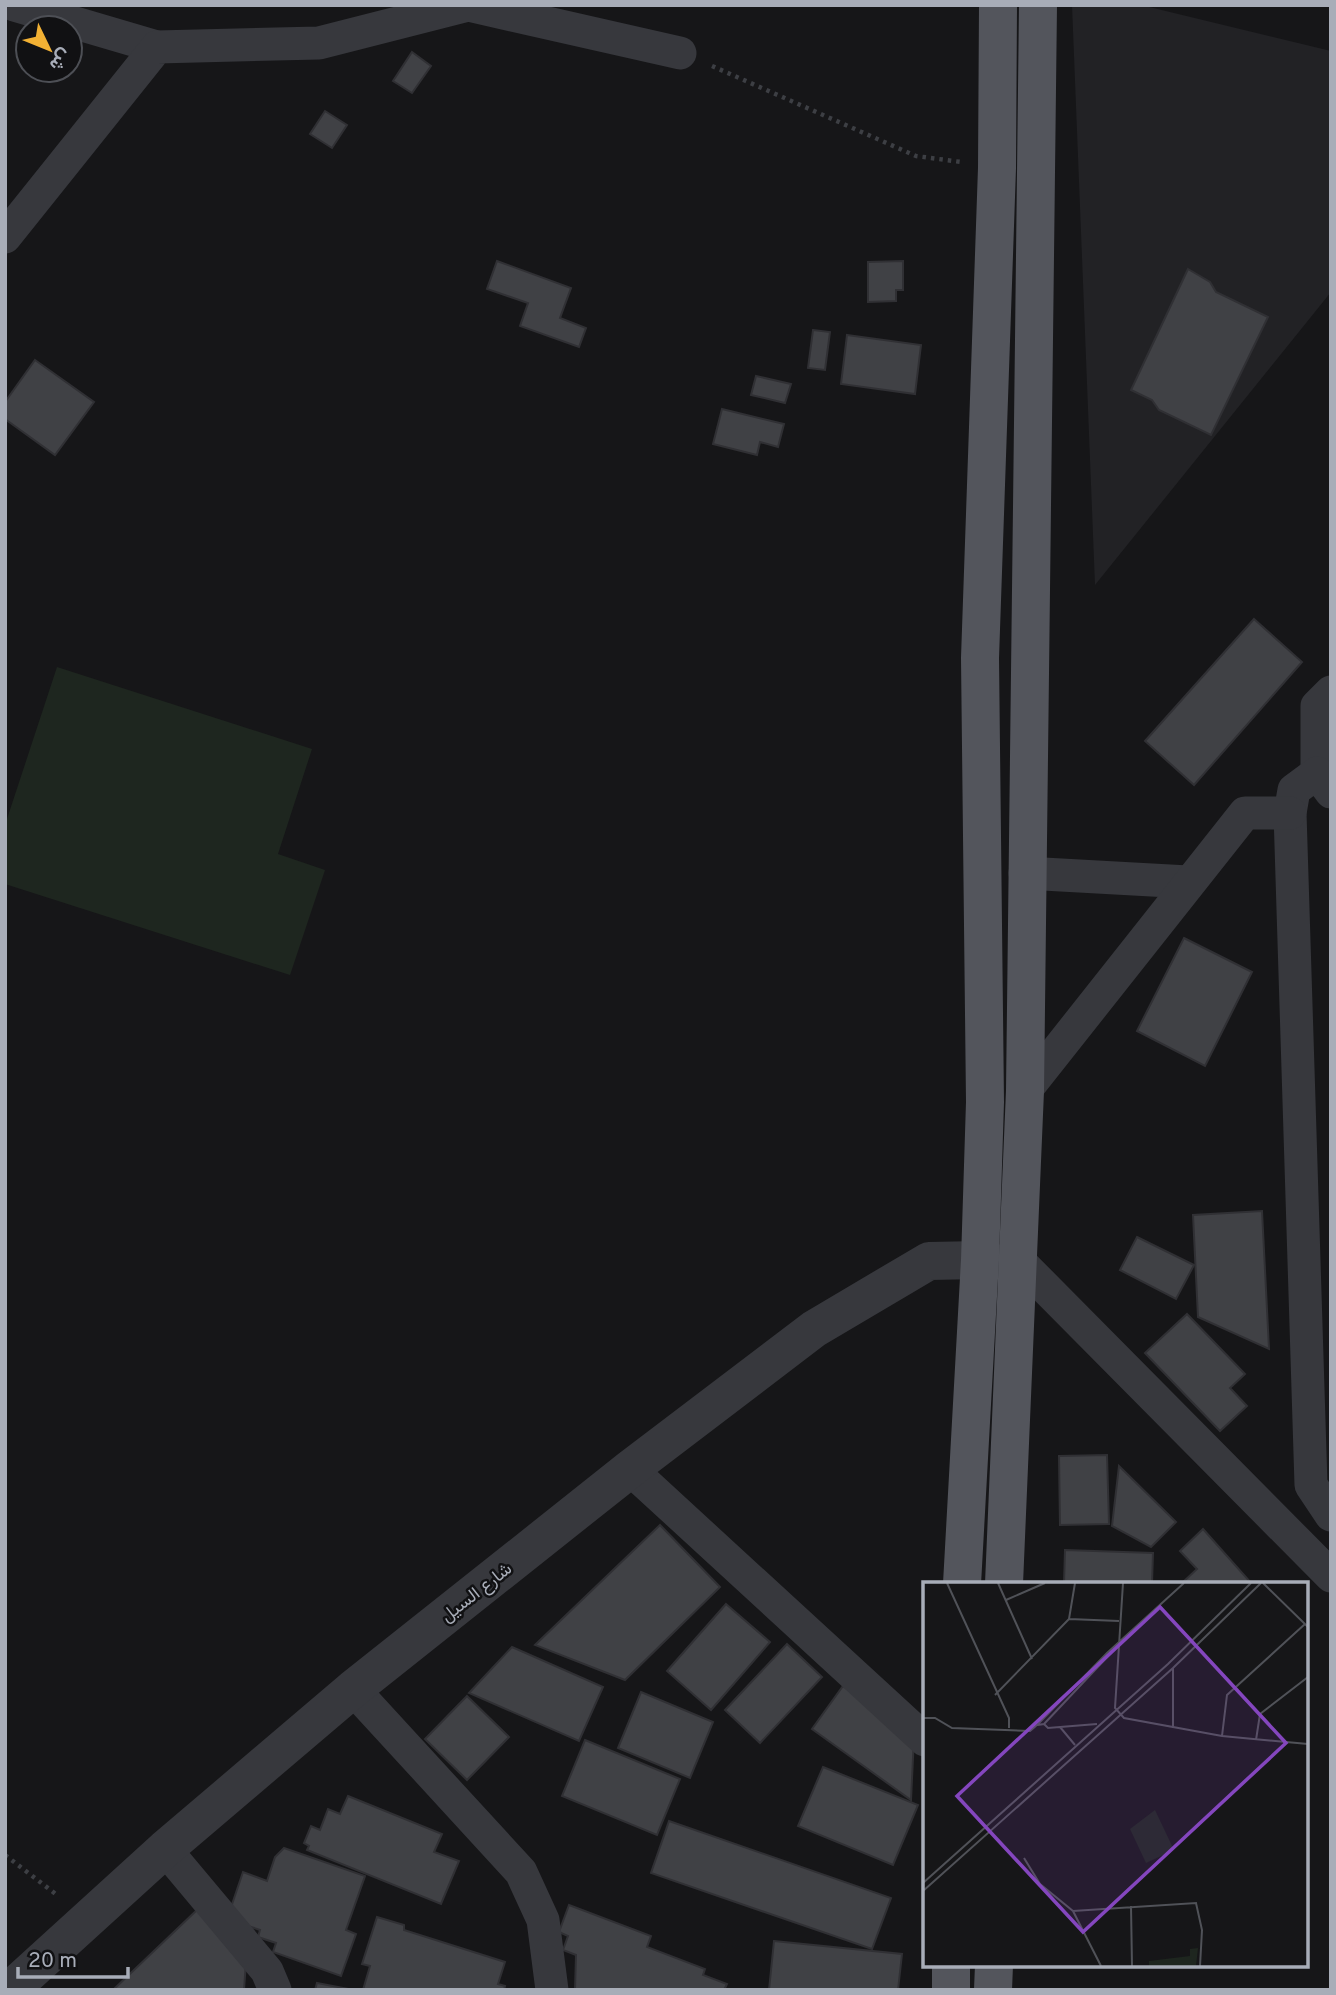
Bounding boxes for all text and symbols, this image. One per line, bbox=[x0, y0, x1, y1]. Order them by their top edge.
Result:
north arrow bbox=[14, 14, 84, 84]
text: ش bbox=[43, 43, 77, 76]
street label: شارع السيل bbox=[437, 1558, 517, 1628]
inset map bbox=[923, 1582, 1308, 1967]
scale bar bbox=[18, 1936, 128, 1980]
text: 20 m bbox=[28, 1948, 77, 1975]

